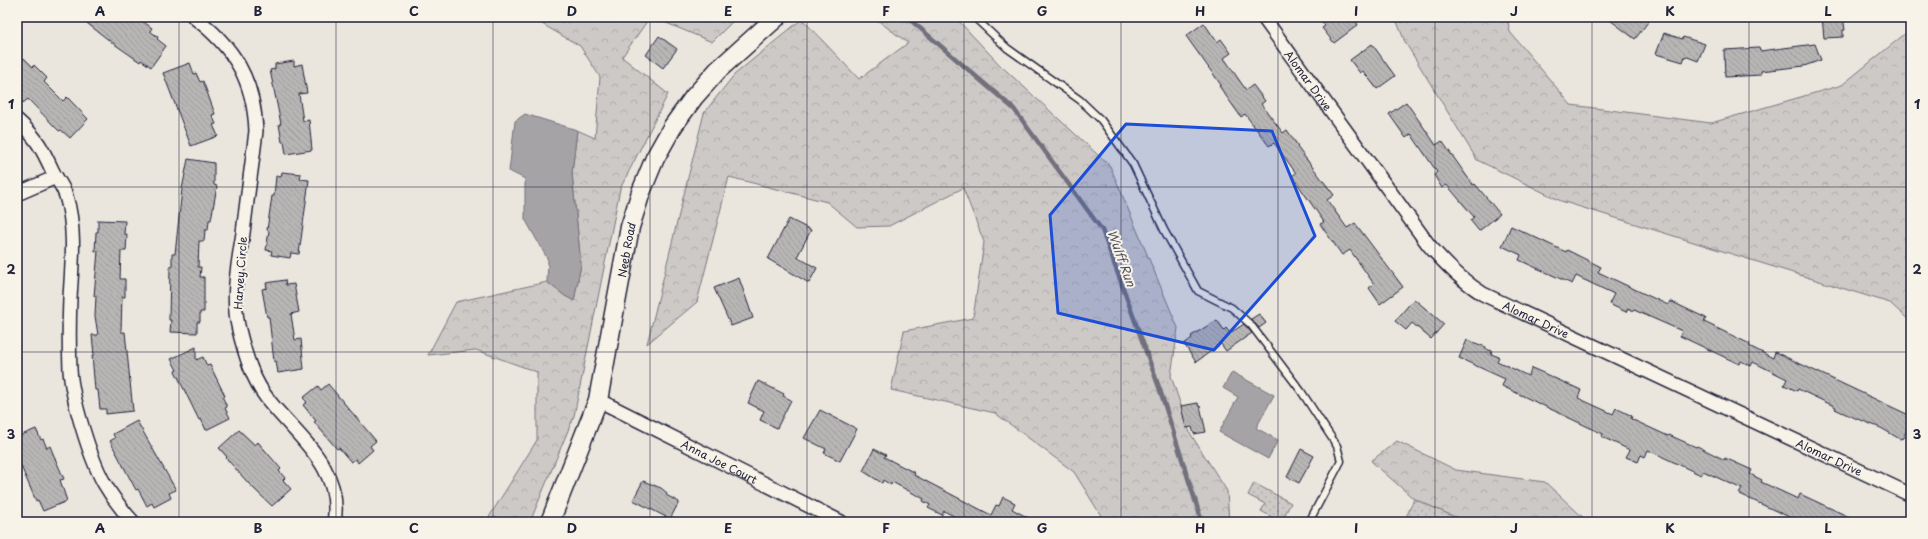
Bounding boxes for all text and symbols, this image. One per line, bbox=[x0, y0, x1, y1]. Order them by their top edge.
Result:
text: A bbox=[95, 1, 105, 20]
text: B bbox=[254, 1, 263, 20]
text: C bbox=[409, 1, 419, 20]
text: D bbox=[567, 1, 577, 20]
text: E bbox=[724, 1, 732, 20]
text: F bbox=[882, 1, 890, 20]
text: G bbox=[1037, 1, 1047, 20]
text: H bbox=[1195, 1, 1205, 20]
text: I bbox=[1354, 1, 1358, 20]
text: J bbox=[1510, 1, 1518, 20]
text: K bbox=[1665, 1, 1675, 20]
text: L bbox=[1824, 1, 1832, 20]
street label: Alomar Drive bbox=[1281, 46, 1337, 114]
text: 1 bbox=[8, 94, 14, 113]
text: 1 bbox=[1914, 94, 1920, 113]
street label: Neeb Road bbox=[612, 220, 640, 279]
water label: Wulff Run bbox=[1103, 227, 1141, 290]
street label: Harvey Circle bbox=[229, 236, 251, 310]
text: 2 bbox=[6, 259, 16, 278]
text: 2 bbox=[1912, 259, 1922, 278]
street label: Alomar Drive bbox=[1500, 296, 1572, 342]
text: 3 bbox=[7, 424, 16, 443]
text: 3 bbox=[1913, 424, 1922, 443]
street label: Alomar Drive bbox=[1794, 434, 1865, 480]
street label: Anna Joe Court bbox=[678, 435, 761, 488]
text: A bbox=[95, 518, 105, 537]
text: B bbox=[254, 518, 263, 537]
text: C bbox=[409, 518, 419, 537]
text: D bbox=[567, 518, 577, 537]
text: E bbox=[724, 518, 732, 537]
text: F bbox=[882, 518, 890, 537]
text: G bbox=[1037, 518, 1047, 537]
text: H bbox=[1195, 518, 1205, 537]
text: I bbox=[1354, 518, 1358, 537]
text: J bbox=[1510, 518, 1518, 537]
text: K bbox=[1665, 518, 1675, 537]
text: L bbox=[1824, 518, 1832, 537]

